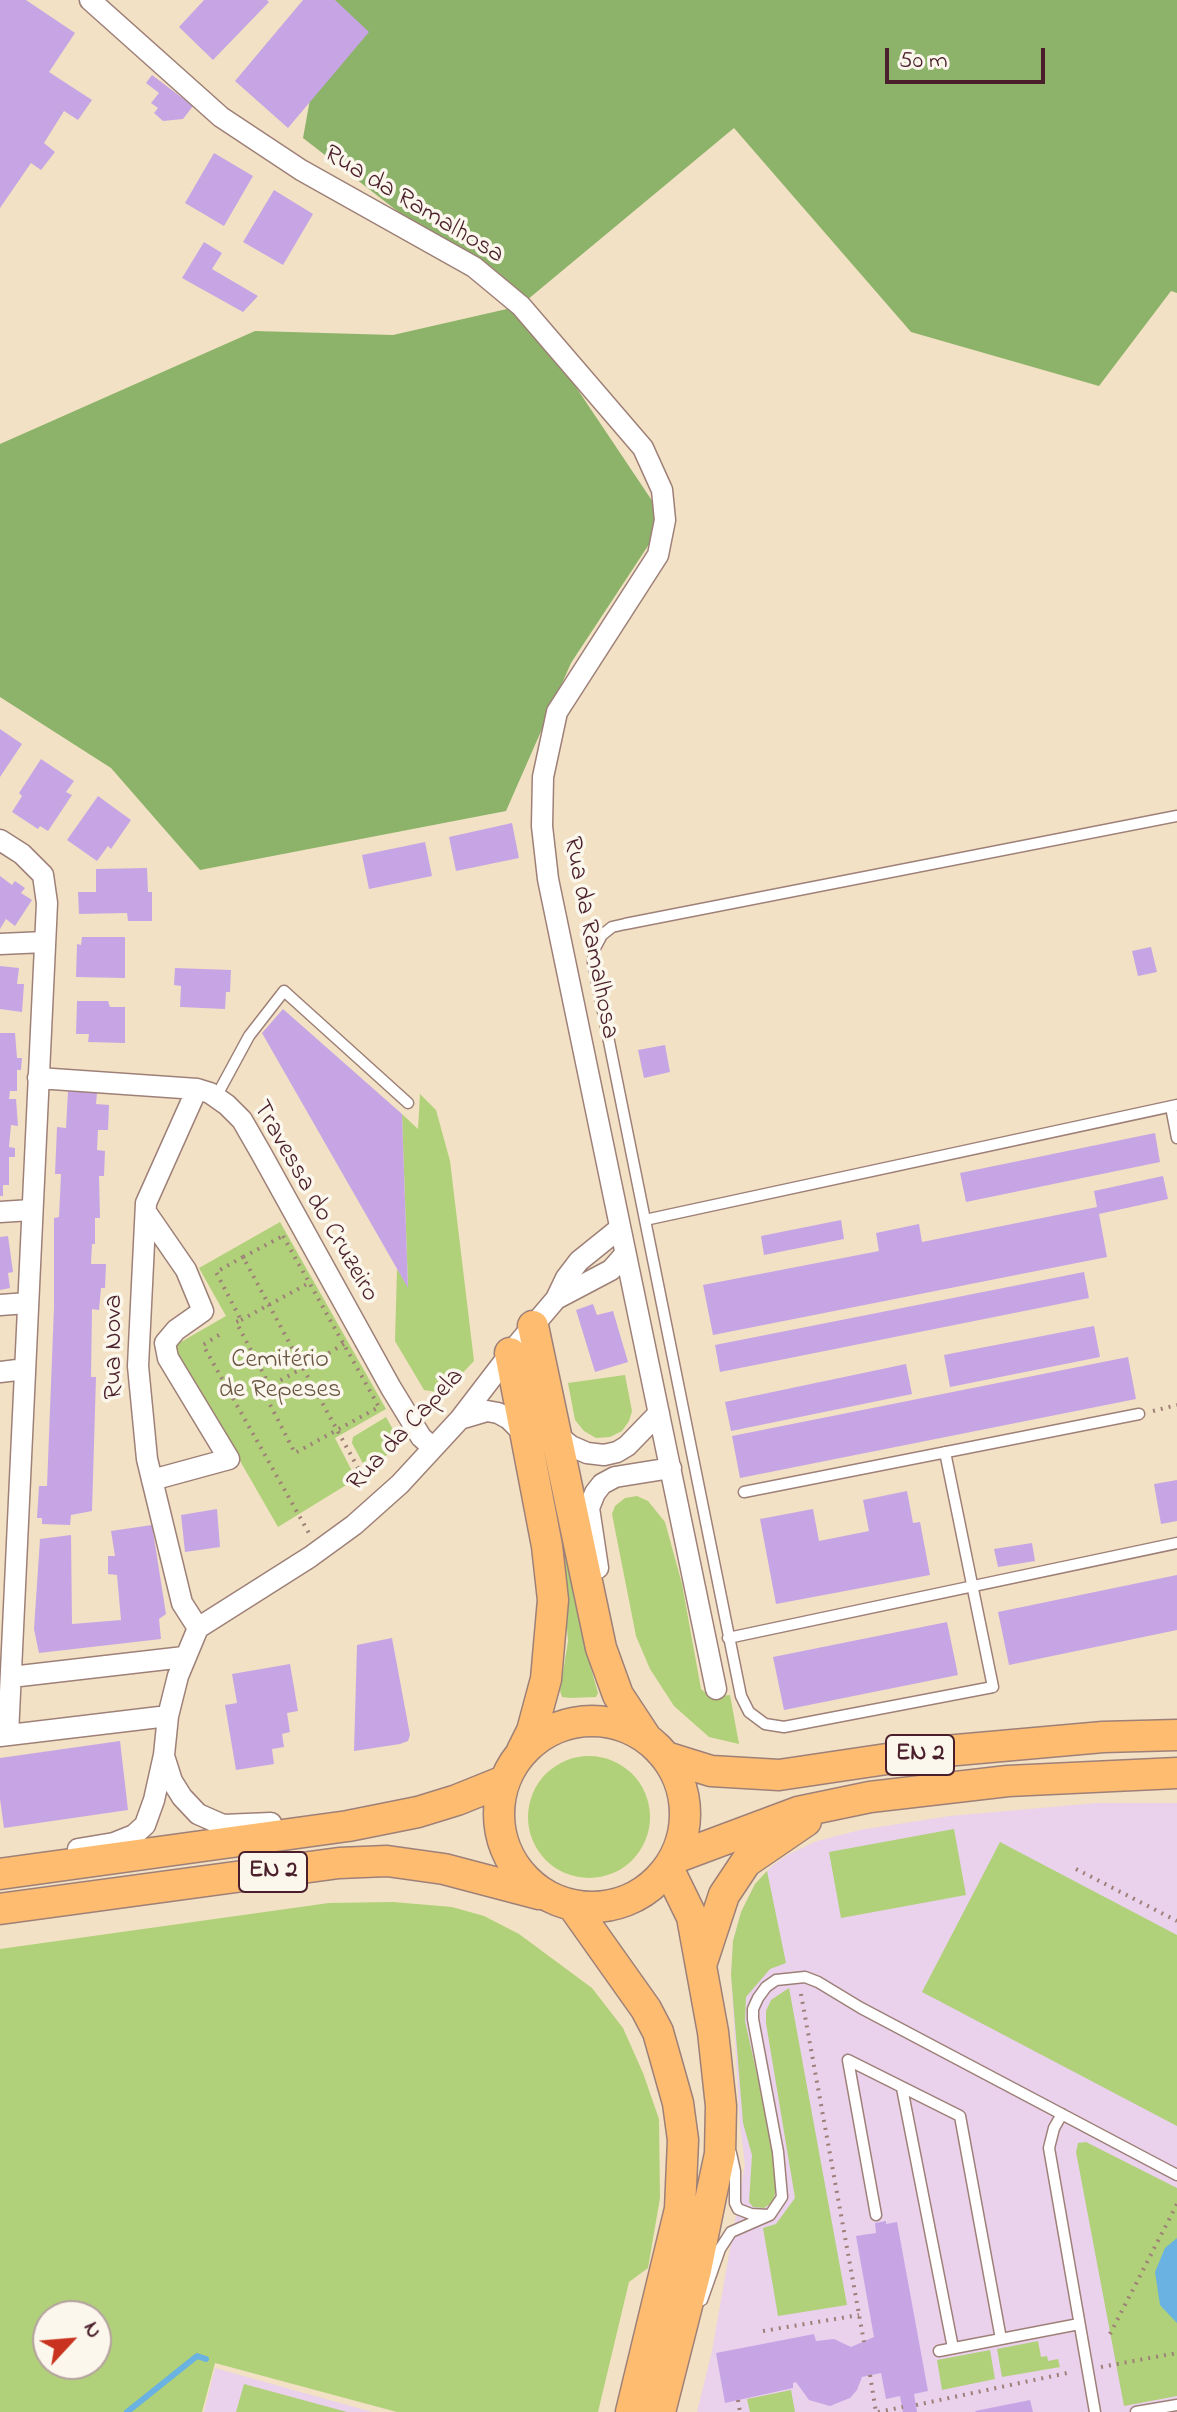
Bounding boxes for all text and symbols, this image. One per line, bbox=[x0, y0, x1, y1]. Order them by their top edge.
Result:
scale bar bbox=[889, 32, 1049, 82]
text: 50 m bbox=[899, 44, 948, 79]
street label: Rua da Ramalhosa bbox=[317, 140, 509, 272]
street label: Rua da Ramalhosa bbox=[554, 834, 624, 1042]
street label: Travessa do Cruzeiro bbox=[244, 1096, 384, 1308]
street label: Rua Nova bbox=[100, 1295, 132, 1399]
park label: Cemitério de Repeses bbox=[219, 1346, 341, 1408]
street label: Rua da Capela bbox=[342, 1363, 472, 1499]
road number: EN 2 bbox=[886, 1735, 954, 1775]
road number: EN 2 bbox=[239, 1852, 307, 1892]
north arrow bbox=[32, 2300, 112, 2380]
text: N bbox=[74, 2317, 109, 2344]

